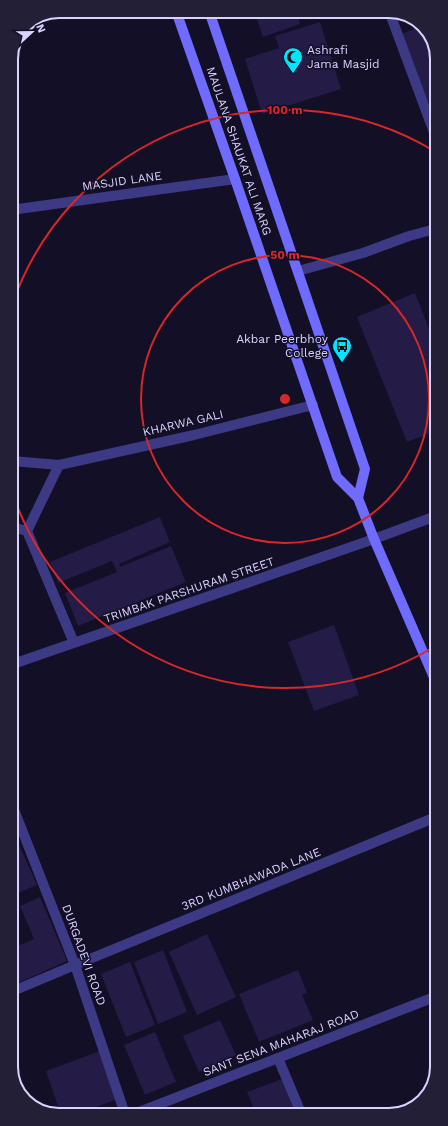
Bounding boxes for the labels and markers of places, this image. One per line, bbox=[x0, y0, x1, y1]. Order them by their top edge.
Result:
place label: Ashrafi Jama Masjid bbox=[307, 43, 380, 71]
mosque icon: Ashrafi Jama Masjid bbox=[282, 46, 304, 74]
place label: Akbar Peerbhoy College bbox=[236, 332, 329, 360]
bus stop icon: Akbar Peerbhoy College bbox=[331, 335, 353, 363]
centre of rings bbox=[278, 392, 292, 406]

